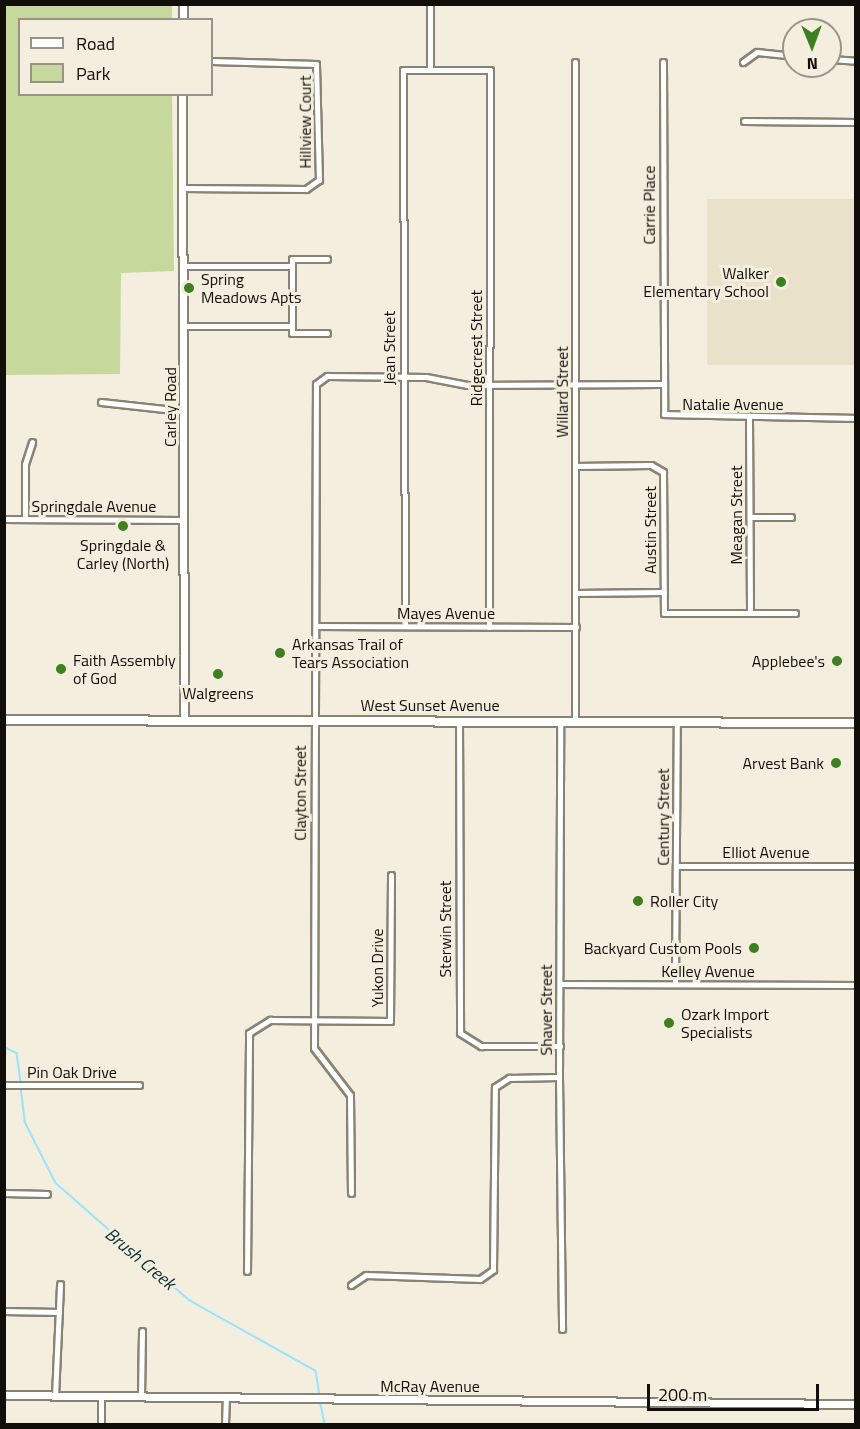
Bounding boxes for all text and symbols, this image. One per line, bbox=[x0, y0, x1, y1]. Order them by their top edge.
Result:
legend bbox=[18, 18, 213, 96]
north arrow bbox=[782, 18, 842, 78]
text: Road bbox=[76, 30, 115, 57]
text: N bbox=[807, 52, 818, 76]
text: Park bbox=[76, 60, 110, 87]
street label: Hillview Court bbox=[295, 75, 315, 169]
street label: Carrie Place bbox=[639, 165, 659, 245]
place label: Walker Elementary School bbox=[643, 263, 769, 301]
place label: Spring Meadows Apts bbox=[201, 269, 301, 307]
marker: Walker Elementary School bbox=[774, 275, 788, 289]
marker: Spring Meadows Apts bbox=[182, 281, 196, 295]
street label: Ridgecrest Street bbox=[466, 290, 486, 406]
street label: Jean Street bbox=[379, 311, 399, 385]
street label: Willard Street bbox=[552, 346, 572, 438]
street label: Carley Road bbox=[160, 367, 180, 447]
street label: Natalie Avenue bbox=[682, 394, 784, 414]
street label: Meagan Street bbox=[726, 465, 746, 565]
street label: Austin Street bbox=[640, 486, 660, 574]
street label: Springdale Avenue bbox=[32, 496, 156, 516]
marker: Springdale & Carley (North) bbox=[116, 519, 130, 533]
place label: Springdale & Carley (North) bbox=[77, 535, 169, 573]
street label: Mayes Avenue bbox=[397, 603, 495, 623]
place label: Arkansas Trail of Tears Association bbox=[292, 634, 409, 672]
marker: Arkansas Trail of Tears Association bbox=[273, 646, 287, 660]
place label: Faith Assembly of God bbox=[73, 650, 176, 688]
place label: Applebee's bbox=[752, 651, 825, 671]
marker: Applebee's bbox=[830, 654, 844, 668]
marker: Faith Assembly of God bbox=[54, 662, 68, 676]
marker: Walgreens bbox=[211, 667, 225, 681]
place label: Walgreens bbox=[182, 683, 254, 703]
street label: West Sunset Avenue bbox=[361, 695, 499, 715]
street label: Clayton Street bbox=[290, 745, 310, 841]
place label: Arvest Bank bbox=[743, 753, 824, 773]
marker: Arvest Bank bbox=[829, 756, 843, 770]
street label: Century Street bbox=[653, 768, 673, 866]
street label: Elliot Avenue bbox=[722, 842, 810, 862]
street label: Sterwin Street bbox=[435, 881, 455, 977]
place label: Roller City bbox=[650, 891, 718, 911]
marker: Roller City bbox=[631, 894, 645, 908]
street label: Yukon Drive bbox=[367, 928, 387, 1008]
place label: Backyard Custom Pools bbox=[584, 938, 742, 958]
marker: Backyard Custom Pools bbox=[747, 941, 761, 955]
street label: Kelley Avenue bbox=[661, 961, 755, 981]
street label: Shaver Street bbox=[536, 964, 556, 1056]
place label: Ozark Import Specialists bbox=[681, 1004, 769, 1042]
marker: Ozark Import Specialists bbox=[662, 1016, 676, 1030]
street label: Pin Oak Drive bbox=[27, 1062, 117, 1082]
water label: Brush Creek bbox=[101, 1223, 179, 1295]
scale bar bbox=[650, 1372, 822, 1410]
street label: McRay Avenue bbox=[380, 1376, 480, 1396]
text: 200 m bbox=[658, 1381, 707, 1408]

